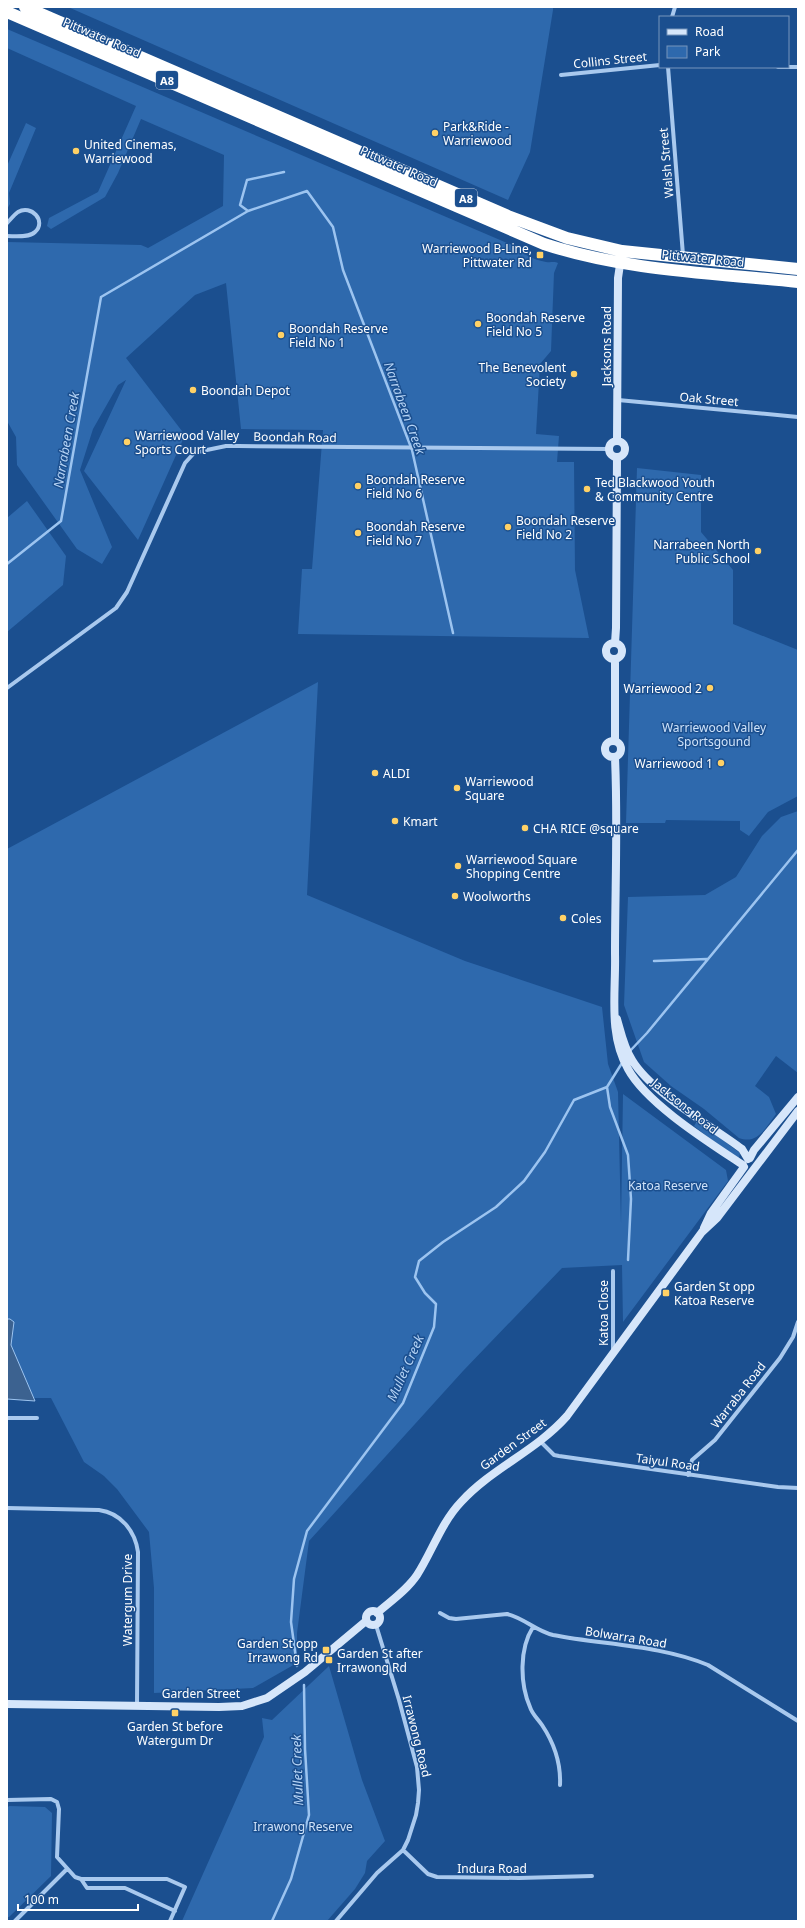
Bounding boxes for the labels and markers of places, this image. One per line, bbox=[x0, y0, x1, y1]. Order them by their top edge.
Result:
place label: Park&Ride - Warriewood bbox=[443, 118, 512, 149]
marker: Park&Ride - Warriewood bbox=[430, 128, 440, 138]
place label: United Cinemas, Warriewood bbox=[84, 136, 177, 167]
marker: United Cinemas, Warriewood bbox=[71, 146, 81, 156]
place label: Warriewood B-Line, Pittwater Rd bbox=[422, 240, 532, 271]
marker: Warriewood B-Line, Pittwater Rd bbox=[535, 250, 545, 260]
place label: Boondah Reserve Field No 5 bbox=[486, 309, 585, 340]
marker: Boondah Reserve Field No 5 bbox=[473, 319, 483, 329]
place label: Boondah Reserve Field No 1 bbox=[289, 320, 388, 351]
marker: Boondah Reserve Field No 1 bbox=[276, 330, 286, 340]
place label: The Benevolent Society bbox=[479, 359, 567, 390]
marker: The Benevolent Society bbox=[569, 369, 579, 379]
place label: Boondah Depot bbox=[201, 382, 291, 399]
marker: Boondah Depot bbox=[188, 385, 198, 395]
place label: Warriewood Valley Sports Court bbox=[135, 427, 240, 458]
marker: Warriewood Valley Sports Court bbox=[122, 437, 132, 447]
place label: Boondah Reserve Field No 6 bbox=[366, 471, 465, 502]
place label: Ted Blackwood Youth & Community Centre bbox=[595, 474, 715, 505]
marker: Boondah Reserve Field No 6 bbox=[353, 481, 363, 491]
marker: Ted Blackwood Youth & Community Centre bbox=[582, 484, 592, 494]
place label: Boondah Reserve Field No 2 bbox=[516, 512, 615, 543]
place label: Boondah Reserve Field No 7 bbox=[366, 518, 465, 549]
marker: Boondah Reserve Field No 2 bbox=[503, 522, 513, 532]
marker: Boondah Reserve Field No 7 bbox=[353, 528, 363, 538]
place label: Narrabeen North Public School bbox=[653, 536, 750, 567]
marker: Narrabeen North Public School bbox=[753, 546, 763, 556]
place label: Warriewood 2 bbox=[623, 680, 702, 697]
marker: Warriewood 2 bbox=[705, 683, 715, 693]
place label: Warriewood 1 bbox=[634, 755, 713, 772]
marker: Warriewood 1 bbox=[716, 758, 726, 768]
place label: ALDI bbox=[383, 765, 410, 782]
marker: ALDI bbox=[370, 768, 380, 778]
place label: Warriewood Square bbox=[465, 773, 534, 804]
marker: Warriewood Square bbox=[452, 783, 462, 793]
place label: Kmart bbox=[403, 813, 438, 830]
marker: Kmart bbox=[390, 816, 400, 826]
place label: CHA RICE @square bbox=[533, 820, 639, 837]
marker: CHA RICE @square bbox=[520, 823, 530, 833]
place label: Warriewood Square Shopping Centre bbox=[466, 851, 577, 882]
marker: Warriewood Square Shopping Centre bbox=[453, 861, 463, 871]
place label: Woolworths bbox=[463, 888, 531, 905]
marker: Woolworths bbox=[450, 891, 460, 901]
place label: Coles bbox=[571, 910, 602, 927]
marker: Coles bbox=[558, 913, 568, 923]
place label: Garden St opp Katoa Reserve bbox=[674, 1278, 755, 1309]
marker: Garden St opp Katoa Reserve bbox=[661, 1288, 671, 1298]
place label: Garden St opp Irrawong Rd bbox=[237, 1635, 318, 1666]
marker: Garden St opp Irrawong Rd bbox=[321, 1645, 331, 1655]
place label: Garden St after Irrawong Rd bbox=[337, 1645, 423, 1676]
marker: Garden St after Irrawong Rd bbox=[324, 1655, 334, 1665]
marker: Garden St before Watergum Dr bbox=[170, 1708, 180, 1718]
place label: Garden St before Watergum Dr bbox=[127, 1718, 223, 1749]

